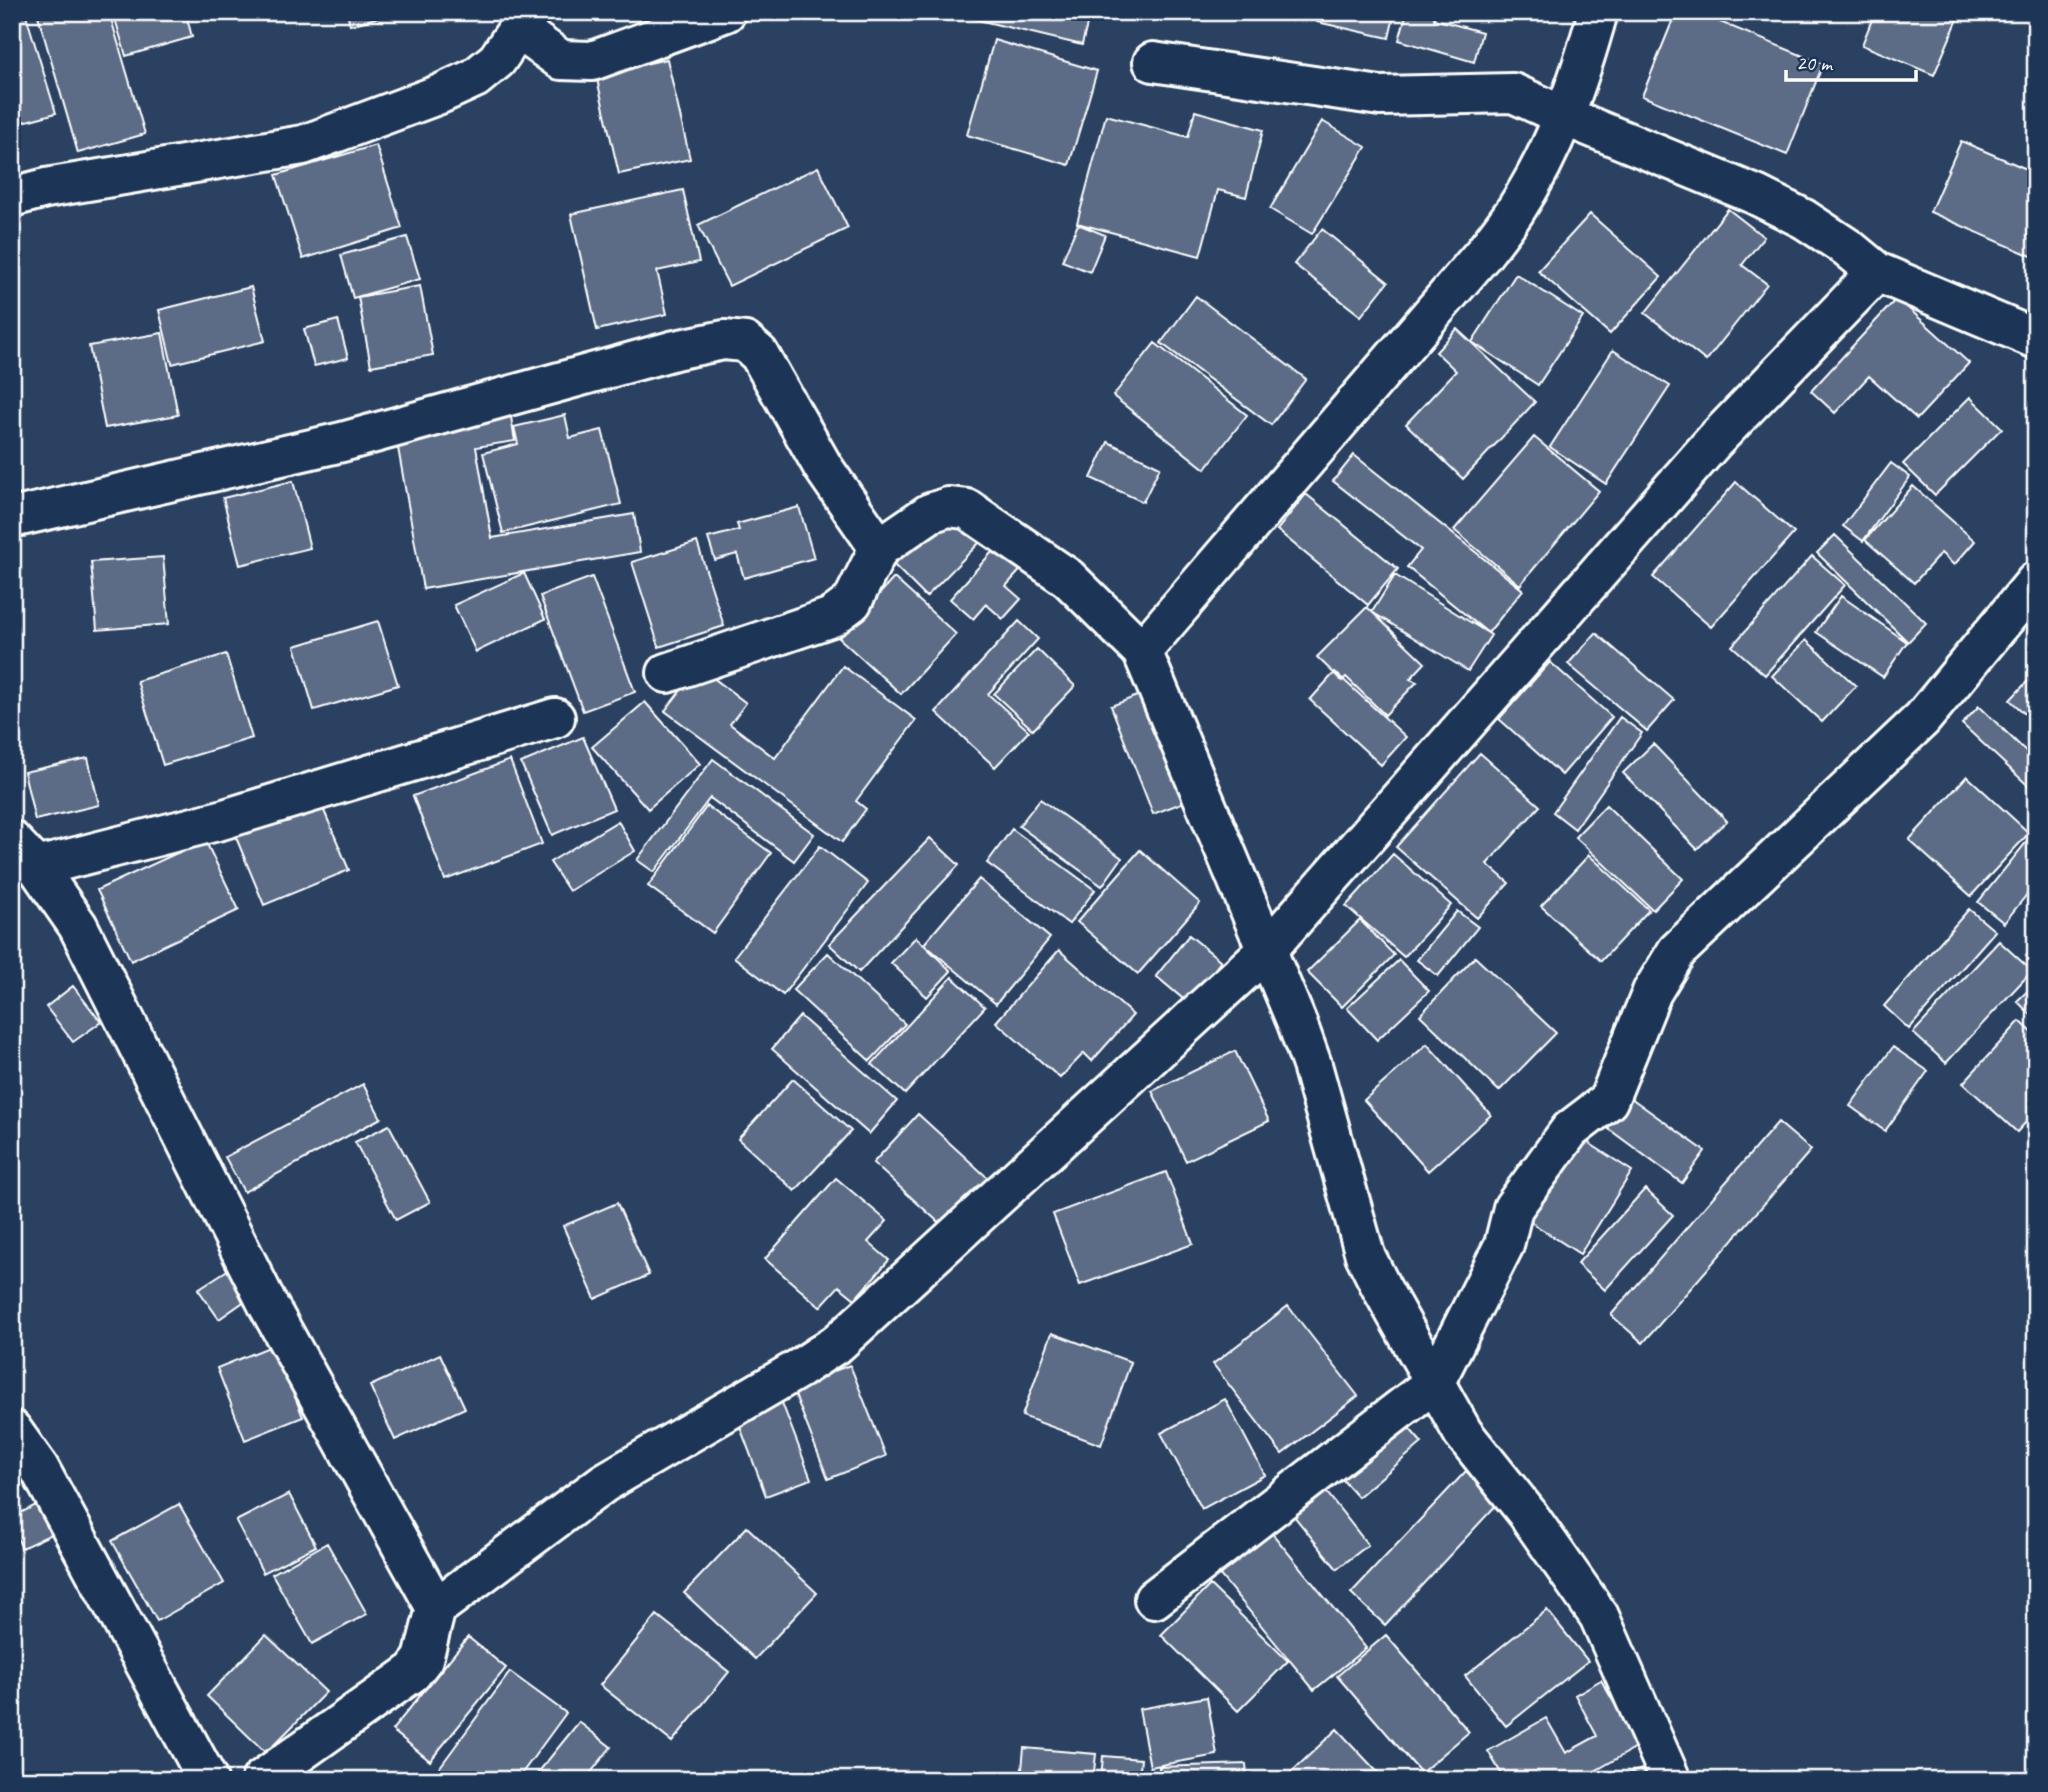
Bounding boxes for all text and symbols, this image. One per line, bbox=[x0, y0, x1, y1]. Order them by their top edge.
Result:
scale bar bbox=[1786, 38, 1915, 82]
text: 20 m bbox=[1796, 50, 1834, 76]

